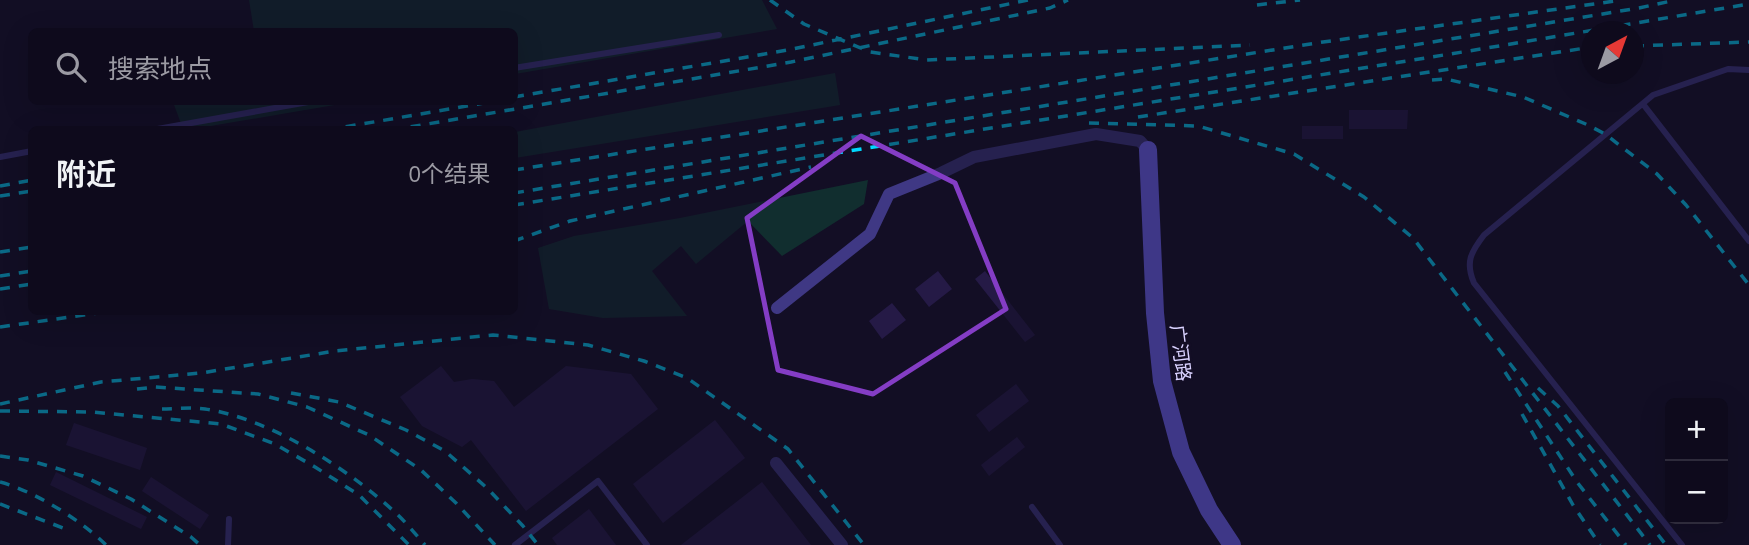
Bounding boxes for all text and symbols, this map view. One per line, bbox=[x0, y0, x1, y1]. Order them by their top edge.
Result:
north arrow bbox=[1581, 21, 1644, 84]
search box bbox=[28, 28, 518, 105]
icon: search bbox=[52, 48, 90, 86]
text: 搜索地点 bbox=[108, 52, 212, 85]
text: 附近 bbox=[56, 154, 116, 193]
text: 0个结果 bbox=[408, 159, 490, 188]
street label: 广河路 bbox=[1166, 323, 1196, 383]
map controls bbox=[1665, 398, 1728, 524]
button: + bbox=[1665, 398, 1728, 461]
button: − bbox=[1665, 461, 1728, 524]

